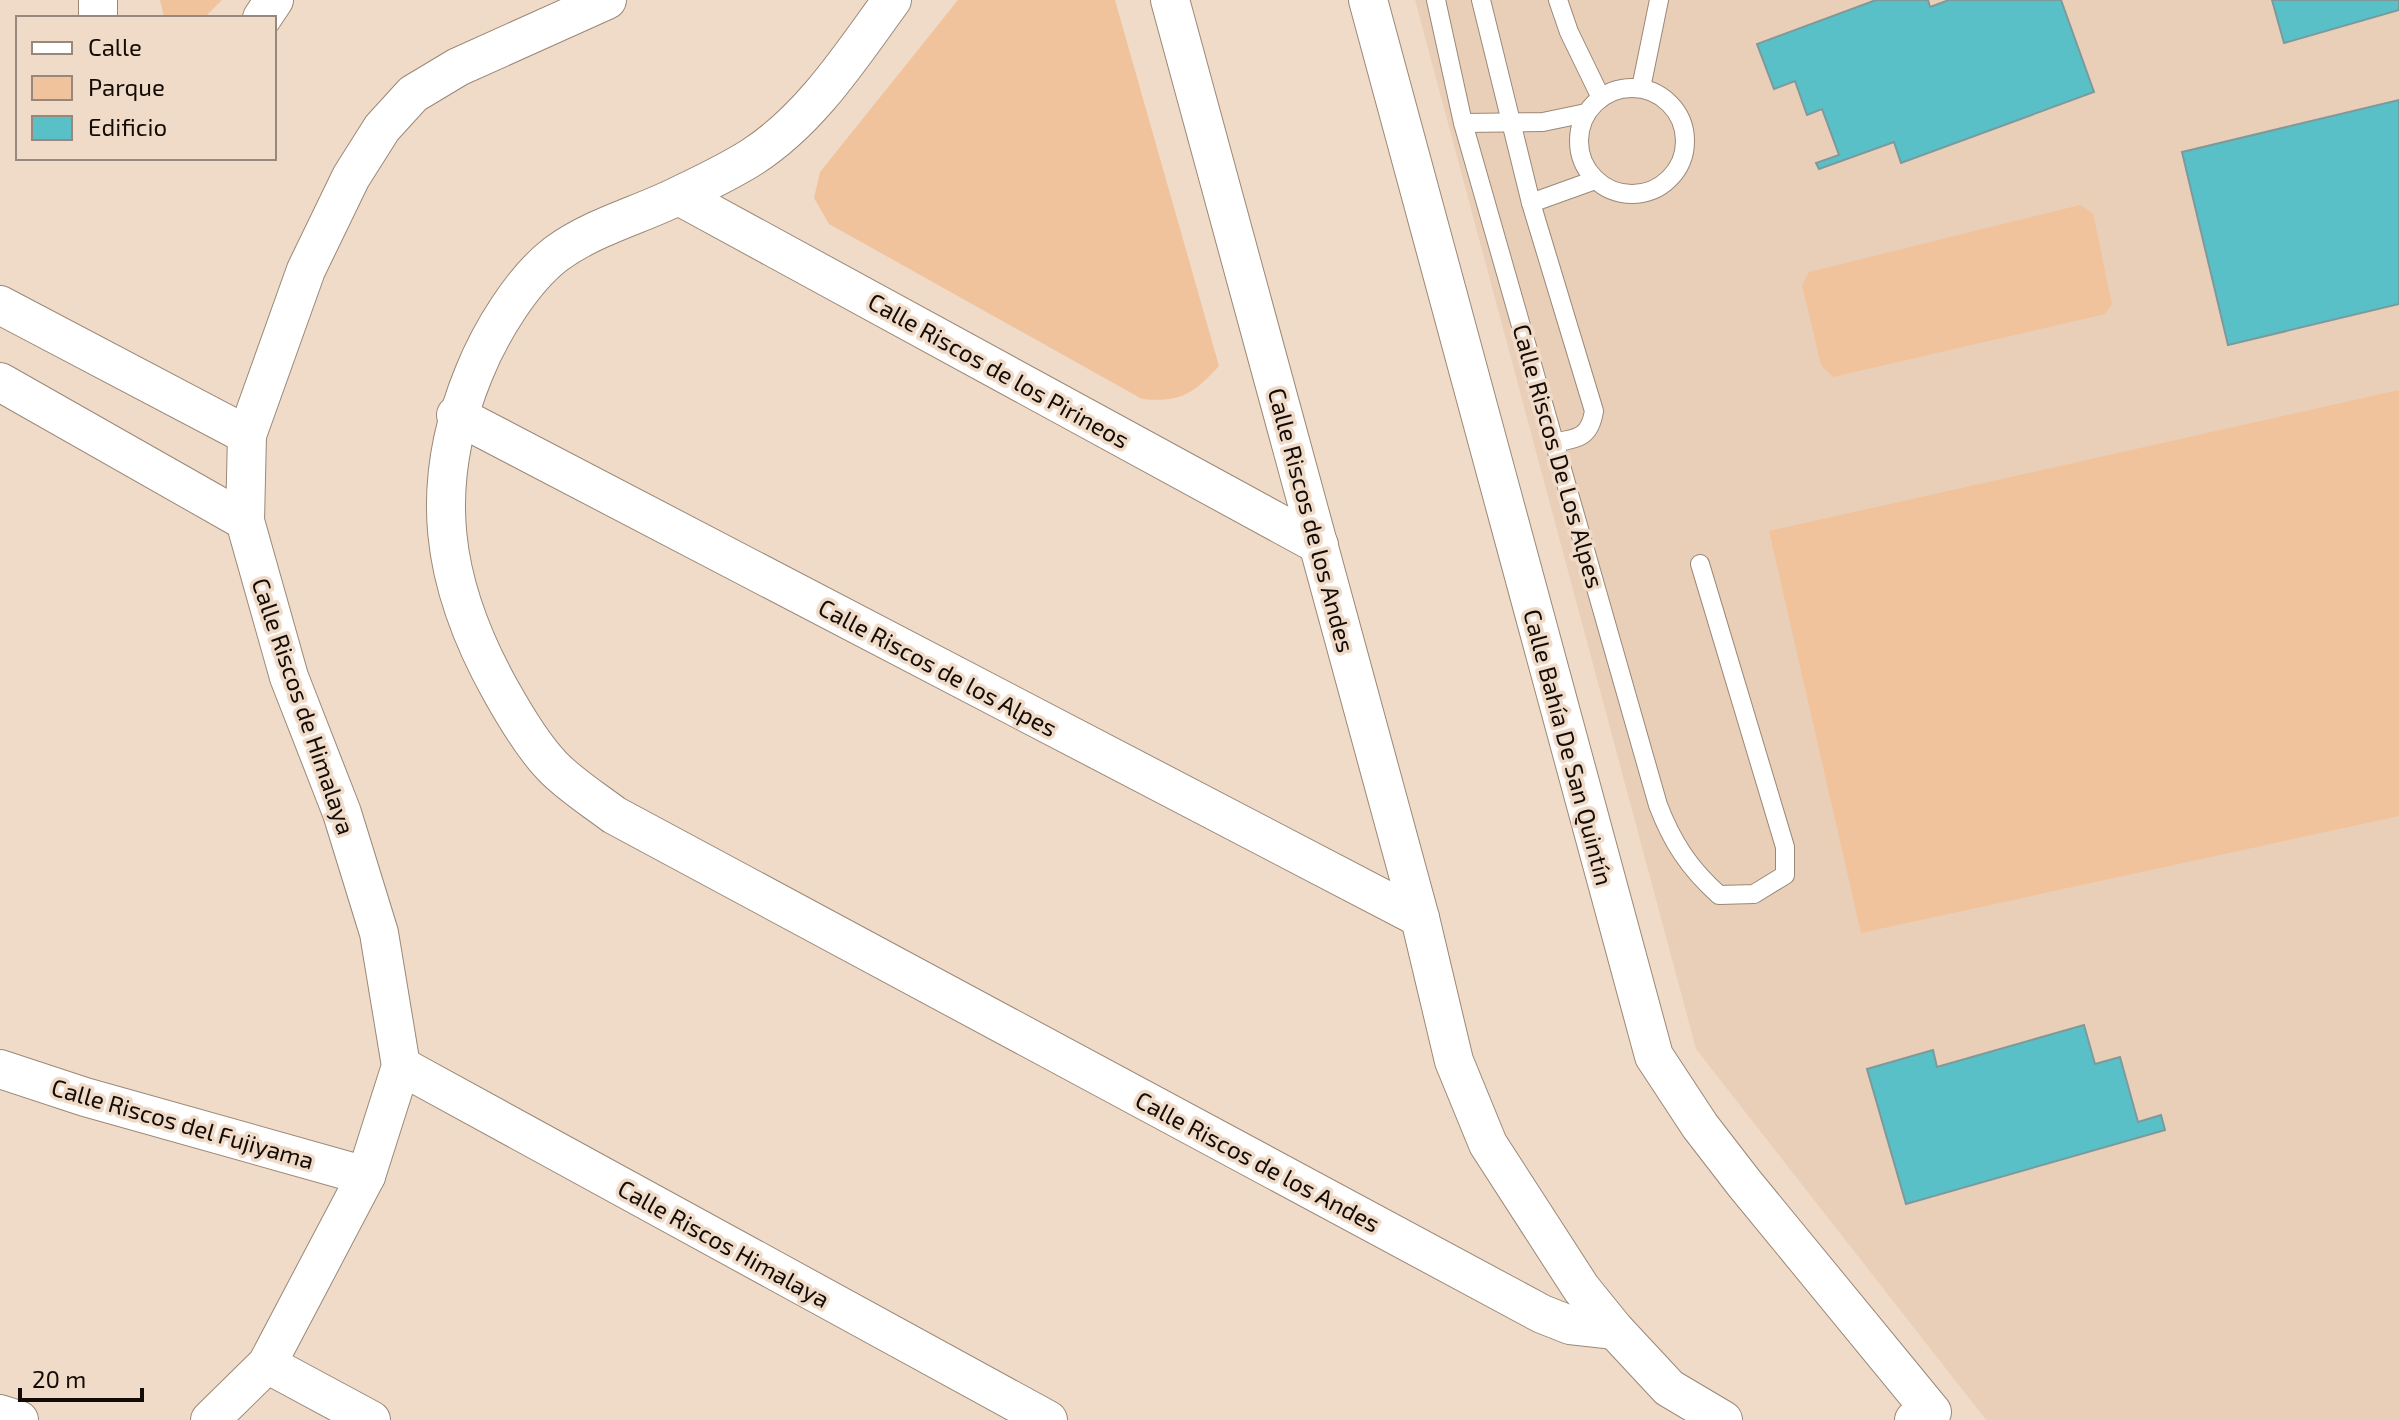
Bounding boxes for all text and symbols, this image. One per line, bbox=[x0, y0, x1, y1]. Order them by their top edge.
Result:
legend bbox=[16, 16, 276, 160]
text: Calle bbox=[88, 32, 142, 61]
text: Parque bbox=[88, 72, 165, 101]
text: Edificio bbox=[88, 112, 167, 141]
street label: Calle Riscos de los Pirineos bbox=[864, 286, 1134, 454]
street label: Calle Riscos De Los Alpes bbox=[1507, 321, 1611, 591]
street label: Calle Riscos de los Andes bbox=[1263, 385, 1361, 655]
street label: Calle Riscos de Himalaya bbox=[246, 574, 362, 838]
street label: Calle Riscos de los Alpes bbox=[814, 592, 1062, 742]
street label: Calle Bahía De San Quintín bbox=[1518, 606, 1620, 888]
street label: Calle Riscos del Fujiyama bbox=[48, 1072, 318, 1174]
street label: Calle Riscos de los Andes bbox=[1131, 1084, 1385, 1238]
street label: Calle Riscos Himalaya bbox=[613, 1173, 835, 1313]
scale bar bbox=[20, 1352, 142, 1402]
text: 20 m bbox=[32, 1364, 86, 1393]

